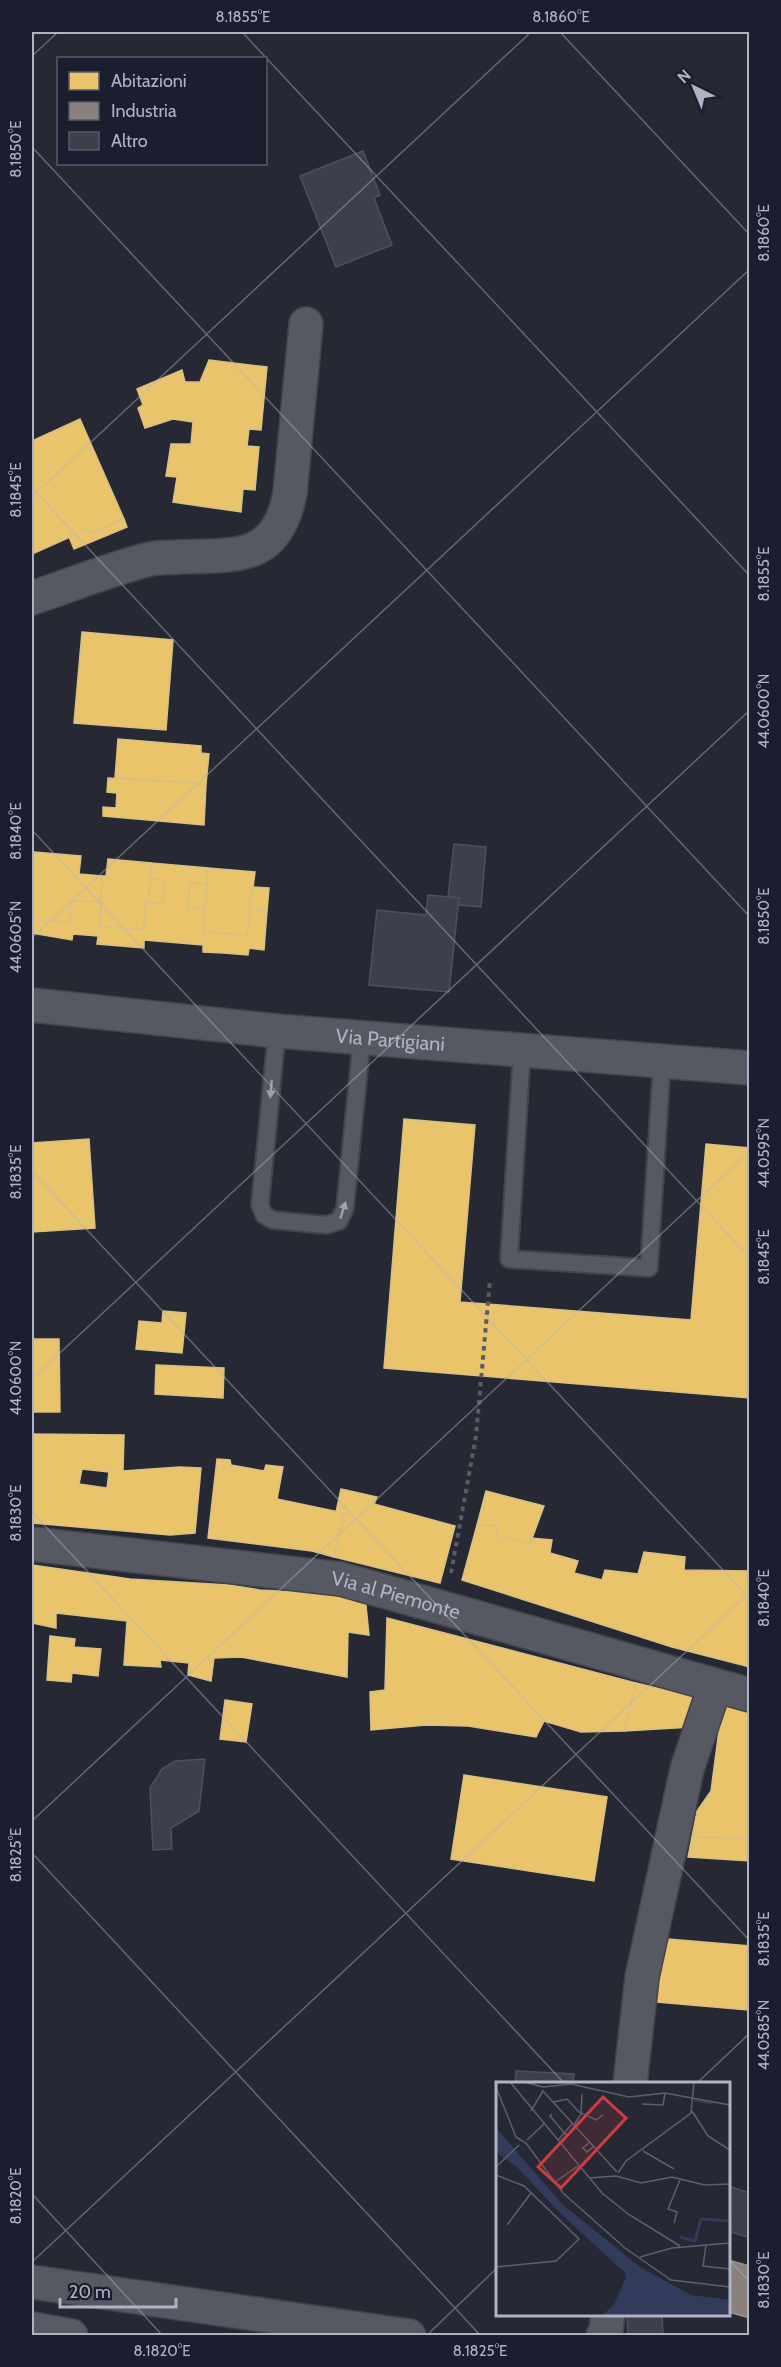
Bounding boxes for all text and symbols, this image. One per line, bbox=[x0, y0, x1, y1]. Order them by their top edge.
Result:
text: 8.1855°E bbox=[216, 8, 270, 26]
text: 8.1860°E bbox=[532, 8, 590, 26]
legend bbox=[57, 57, 267, 165]
north arrow bbox=[664, 57, 724, 117]
text: N bbox=[673, 66, 695, 87]
text: Abitazioni bbox=[111, 70, 187, 92]
text: Industria bbox=[111, 100, 177, 122]
text: 8.1850°E bbox=[7, 120, 25, 178]
text: Altro bbox=[111, 130, 148, 152]
text: 8.1860°E bbox=[755, 204, 773, 262]
text: 8.1845°E bbox=[7, 462, 25, 518]
text: 8.1855°E bbox=[755, 547, 773, 601]
text: 44.0600°N bbox=[755, 674, 773, 748]
text: 8.1840°E bbox=[7, 802, 25, 860]
text: 8.1850°E bbox=[755, 887, 773, 945]
text: 44.0605°N bbox=[7, 901, 25, 973]
street label: Via Partigiani bbox=[335, 1024, 446, 1056]
one-way arrow bbox=[266, 1080, 276, 1099]
text: 44.0595°N bbox=[755, 1118, 773, 1188]
text: 8.1835°E bbox=[7, 1145, 25, 1199]
one-way arrow bbox=[339, 1201, 348, 1219]
text: 8.1845°E bbox=[755, 1229, 773, 1285]
text: 44.0600°N bbox=[7, 1341, 25, 1415]
text: 8.1830°E bbox=[7, 1484, 25, 1542]
street label: Via al Piemonte bbox=[330, 1566, 463, 1624]
text: 8.1840°E bbox=[755, 1569, 773, 1627]
text: 8.1825°E bbox=[7, 1828, 25, 1882]
text: 8.1835°E bbox=[755, 1912, 773, 1966]
text: 44.0585°N bbox=[755, 2000, 773, 2070]
inset map bbox=[496, 2082, 730, 2316]
text: 8.1820°E bbox=[7, 2168, 25, 2225]
text: 8.1830°E bbox=[755, 2251, 773, 2309]
scale bar bbox=[60, 2271, 176, 2309]
text: 20 m bbox=[69, 2281, 111, 2303]
text: 8.1820°E bbox=[134, 2342, 191, 2360]
text: 8.1825°E bbox=[453, 2342, 507, 2360]

